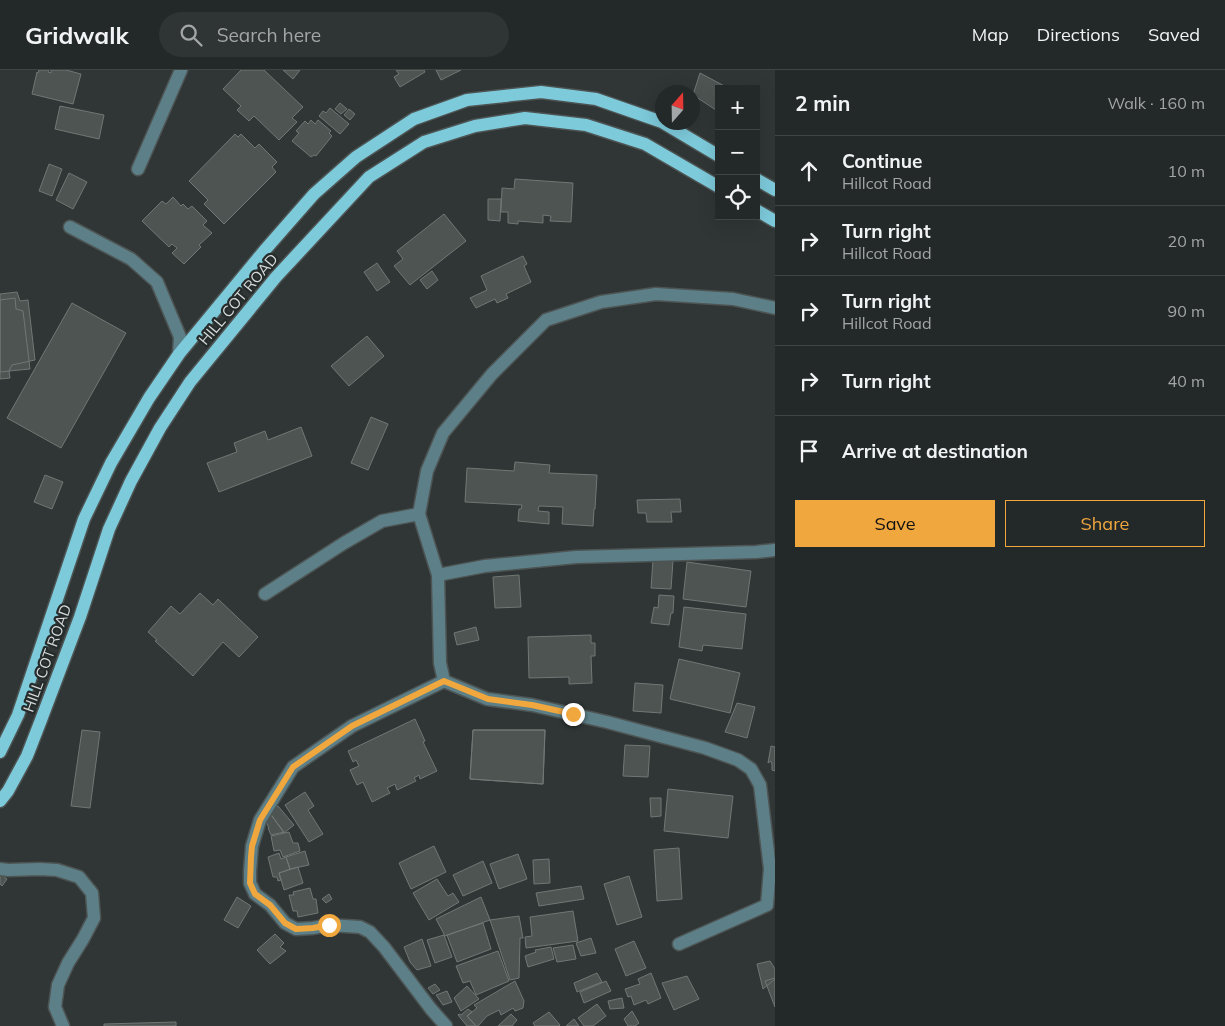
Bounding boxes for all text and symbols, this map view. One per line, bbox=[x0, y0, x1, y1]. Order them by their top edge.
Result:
search box bbox=[159, 12, 509, 57]
text: Gridwalk bbox=[25, 20, 129, 50]
icon: search bbox=[177, 21, 205, 49]
text: Search here bbox=[217, 23, 321, 47]
text: Map bbox=[972, 23, 1009, 46]
text: Directions bbox=[1037, 23, 1120, 46]
text: Saved bbox=[1148, 23, 1200, 46]
north arrow bbox=[655, 85, 700, 130]
map controls bbox=[715, 85, 760, 220]
button: + bbox=[715, 85, 760, 130]
text: 2 min bbox=[795, 90, 850, 116]
text: Walk · 160 m bbox=[1107, 93, 1205, 113]
button: − bbox=[715, 130, 760, 175]
text: Continue bbox=[842, 149, 922, 173]
icon: ahead bbox=[795, 157, 823, 185]
text: 10 m bbox=[1168, 161, 1205, 181]
text: Hillcot Road bbox=[842, 173, 932, 193]
button: locate bbox=[715, 175, 760, 220]
text: Turn right bbox=[842, 219, 931, 243]
icon: right bbox=[795, 227, 823, 255]
text: 20 m bbox=[1168, 231, 1205, 251]
text: Hillcot Road bbox=[842, 243, 932, 263]
street label: HILL COT ROAD bbox=[194, 249, 282, 349]
text: Turn right bbox=[842, 289, 931, 313]
icon: right bbox=[795, 297, 823, 325]
text: 90 m bbox=[1168, 301, 1205, 321]
text: Hillcot Road bbox=[842, 313, 932, 333]
icon: right bbox=[795, 367, 823, 395]
text: Turn right bbox=[842, 369, 931, 393]
text: 40 m bbox=[1168, 371, 1205, 391]
icon: arrive bbox=[795, 437, 823, 465]
text: Arrive at destination bbox=[842, 439, 1028, 463]
button: Save bbox=[795, 500, 995, 547]
button: Share bbox=[1005, 500, 1205, 547]
street label: HILL COT ROAD bbox=[19, 601, 75, 715]
route end bbox=[562, 703, 585, 726]
route start bbox=[318, 914, 341, 937]

